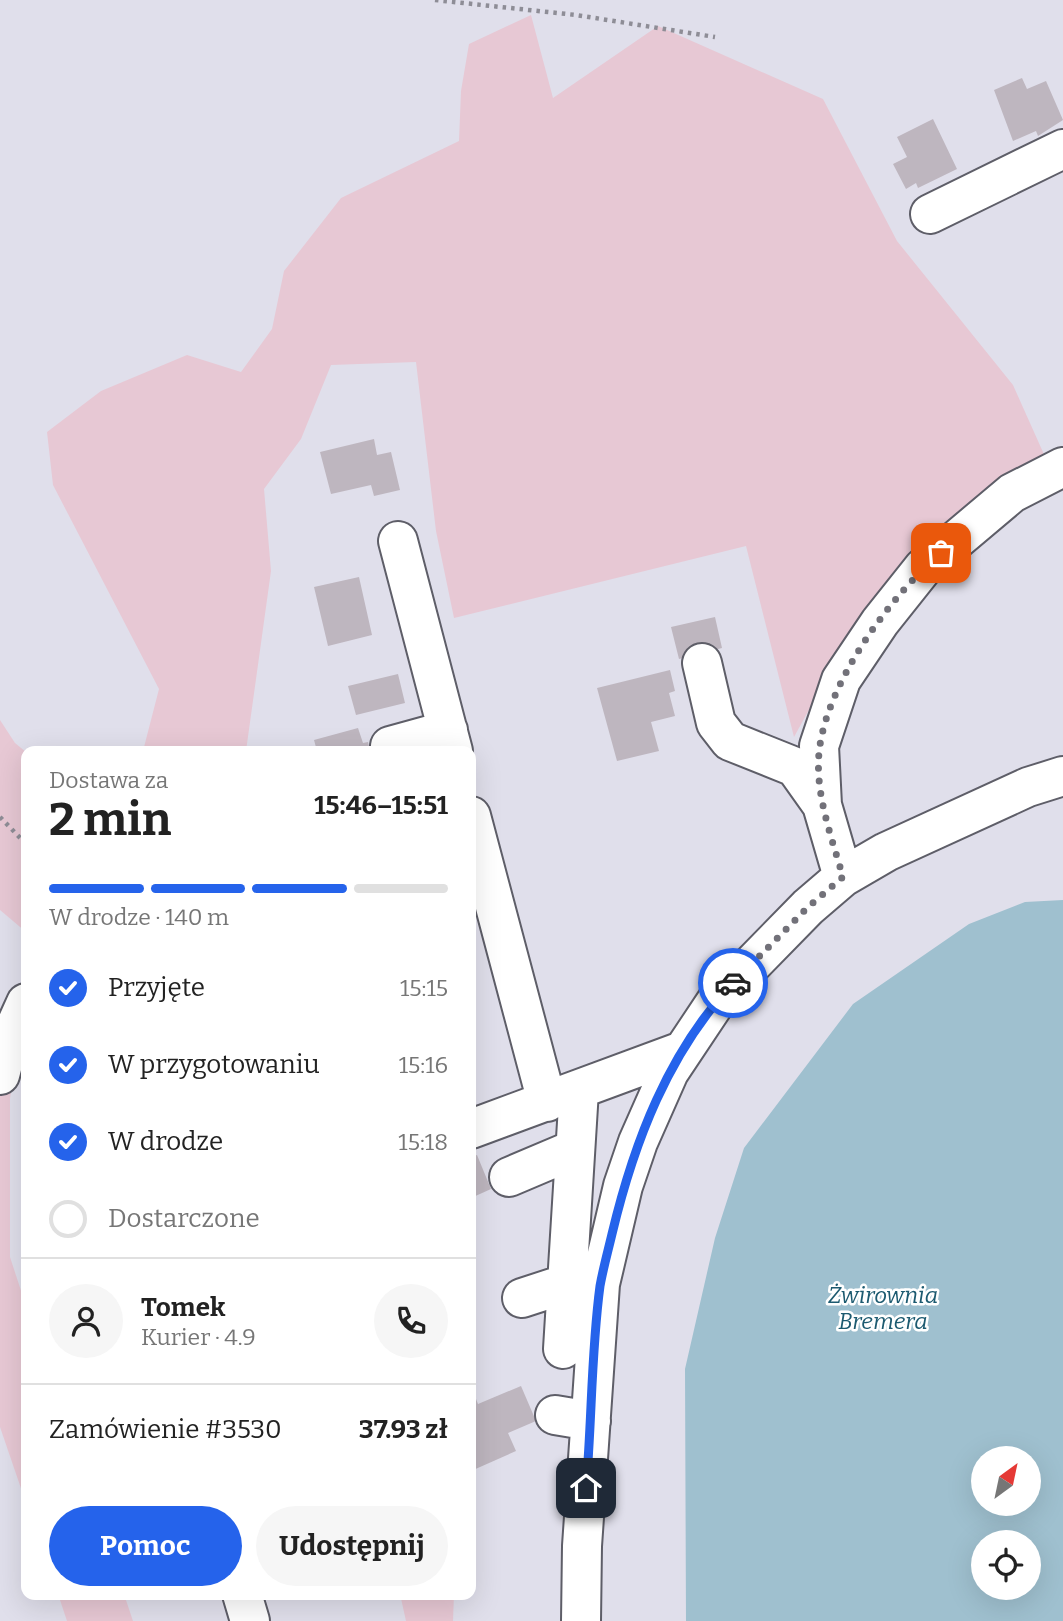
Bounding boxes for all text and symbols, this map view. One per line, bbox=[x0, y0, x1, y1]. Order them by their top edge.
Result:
pin bbox=[911, 523, 971, 583]
icon: bag bbox=[922, 534, 960, 572]
text: Dostawa za bbox=[49, 766, 168, 794]
text: 15:46–15:51 bbox=[314, 790, 448, 821]
text: 2 min bbox=[49, 792, 171, 847]
text: W drodze · 140 m bbox=[49, 903, 229, 931]
courier bbox=[698, 948, 768, 1018]
icon: car bbox=[714, 964, 752, 1002]
icon: check bbox=[49, 969, 87, 1007]
text: Przyjęte bbox=[108, 972, 205, 1003]
text: 15:15 bbox=[400, 974, 448, 1002]
icon: check bbox=[49, 1046, 87, 1084]
text: W przygotowaniu bbox=[108, 1049, 320, 1080]
text: 15:16 bbox=[399, 1051, 448, 1079]
icon: check bbox=[49, 1123, 87, 1161]
text: W drodze bbox=[108, 1126, 223, 1157]
text: 15:18 bbox=[398, 1128, 448, 1156]
text: Dostarczone bbox=[108, 1203, 260, 1234]
water label: Żwirownia Bremera bbox=[828, 1281, 938, 1335]
button: person bbox=[49, 1284, 123, 1358]
button: phone bbox=[374, 1284, 448, 1358]
text: Tomek bbox=[141, 1292, 225, 1323]
text: Kurier · 4.9 bbox=[141, 1323, 256, 1351]
text: Zamówienie #3530 bbox=[49, 1414, 282, 1445]
text: 37.93 zł bbox=[359, 1414, 448, 1445]
north arrow bbox=[971, 1446, 1041, 1516]
map controls bbox=[971, 1446, 1041, 1600]
pin bbox=[556, 1458, 616, 1518]
icon: home bbox=[567, 1469, 605, 1507]
button: Pomoc bbox=[49, 1506, 242, 1586]
button: Udostępnij bbox=[256, 1506, 448, 1586]
button: locate bbox=[971, 1530, 1041, 1600]

